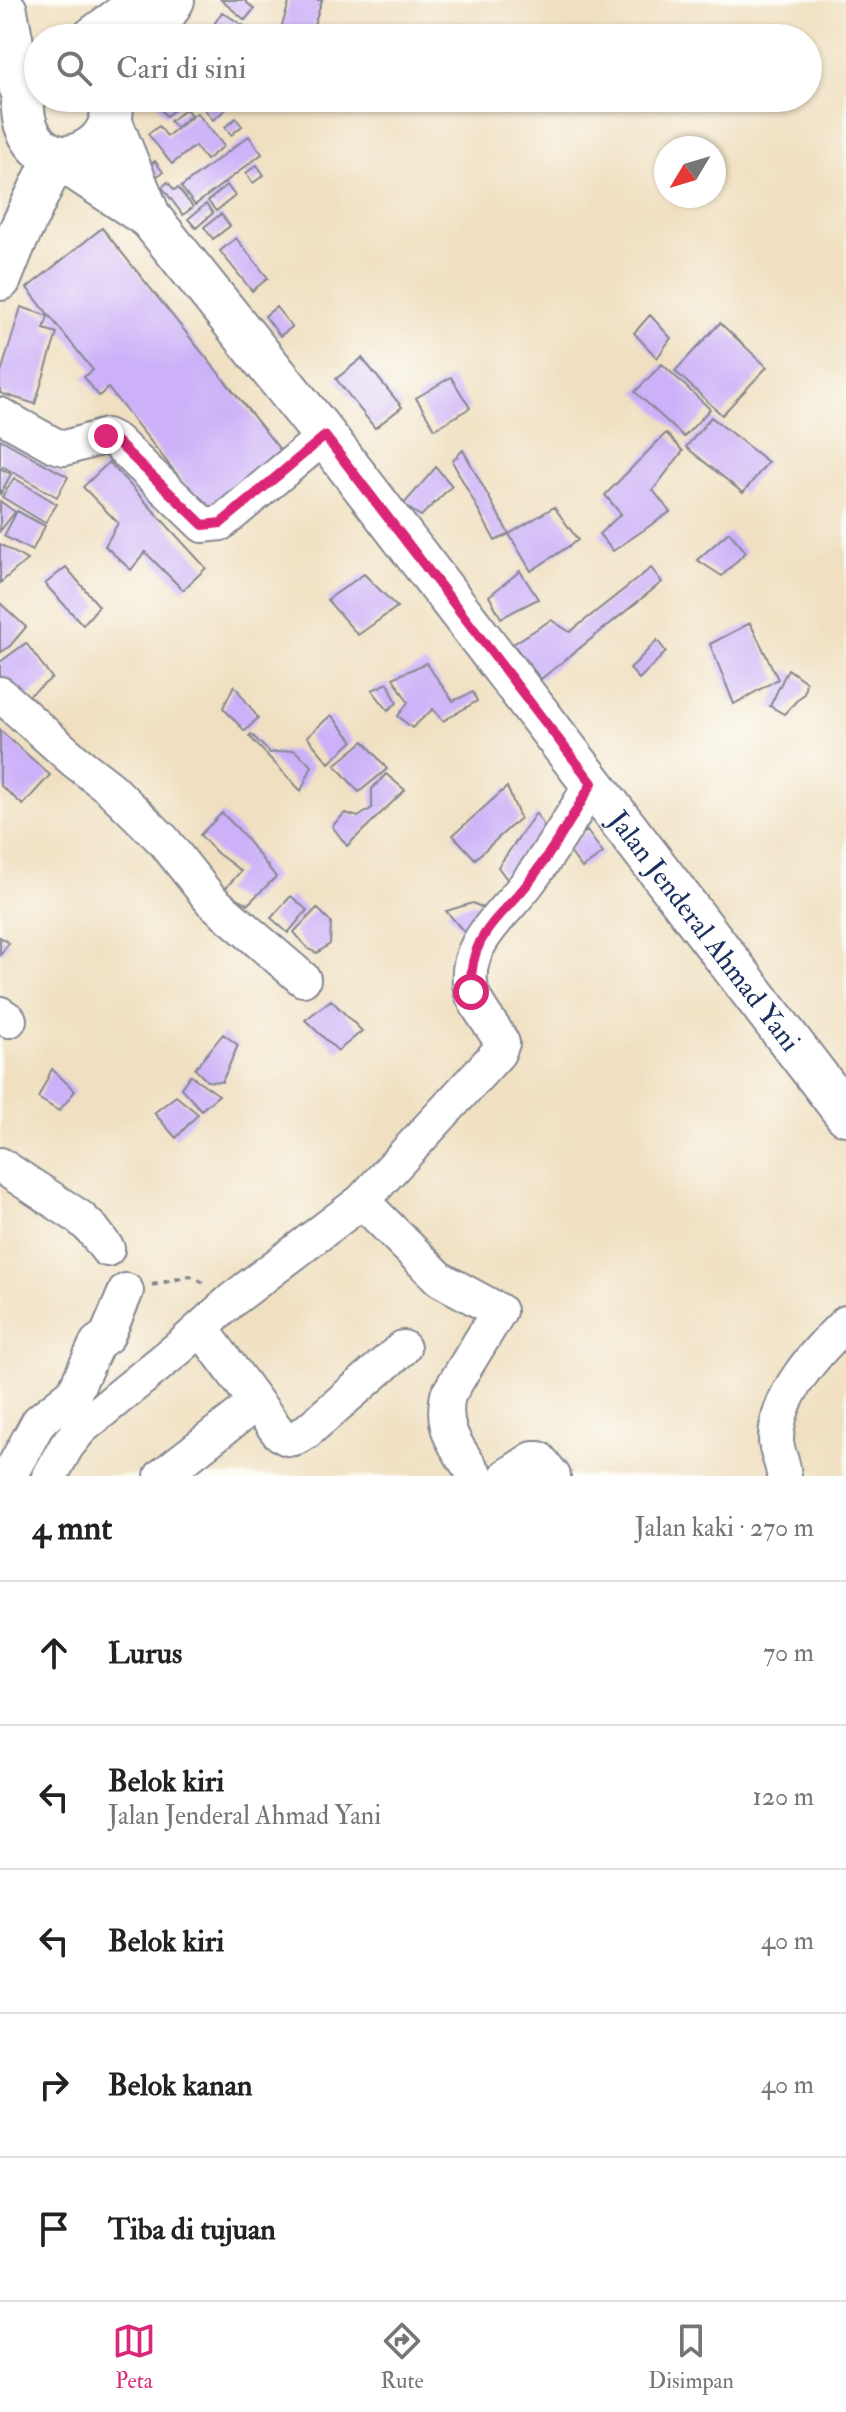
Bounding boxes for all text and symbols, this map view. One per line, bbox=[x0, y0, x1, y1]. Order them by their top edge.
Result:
search box bbox=[24, 24, 822, 112]
icon: search bbox=[52, 46, 96, 90]
text: Cari di sini bbox=[116, 50, 246, 87]
north arrow bbox=[654, 136, 726, 208]
route end bbox=[88, 418, 124, 454]
street label: Jalan Jenderal Ahmad Yani bbox=[600, 803, 807, 1059]
route start bbox=[453, 974, 489, 1010]
text: 4 mnt bbox=[32, 1507, 112, 1550]
text: Jalan kaki · 270 m bbox=[635, 1512, 814, 1544]
icon: ahead bbox=[32, 1631, 76, 1675]
text: Lurus bbox=[108, 1635, 182, 1672]
text: 70 m bbox=[763, 1637, 814, 1669]
text: Belok kiri bbox=[108, 1763, 224, 1800]
icon: left bbox=[32, 1775, 76, 1819]
text: 120 m bbox=[753, 1781, 814, 1813]
text: Jalan Jenderal Ahmad Yani bbox=[108, 1800, 381, 1832]
icon: left bbox=[32, 1919, 76, 1963]
text: Belok kiri bbox=[108, 1923, 224, 1960]
text: 40 m bbox=[761, 1925, 814, 1957]
icon: right bbox=[32, 2063, 76, 2107]
text: Belok kanan bbox=[108, 2067, 252, 2104]
text: 40 m bbox=[761, 2069, 814, 2101]
icon: arrive bbox=[32, 2207, 76, 2251]
text: Tiba di tujuan bbox=[108, 2211, 276, 2248]
tab: Peta bbox=[112, 2319, 156, 2395]
tab: Rute bbox=[380, 2319, 424, 2395]
tab: Disimpan bbox=[648, 2319, 734, 2395]

